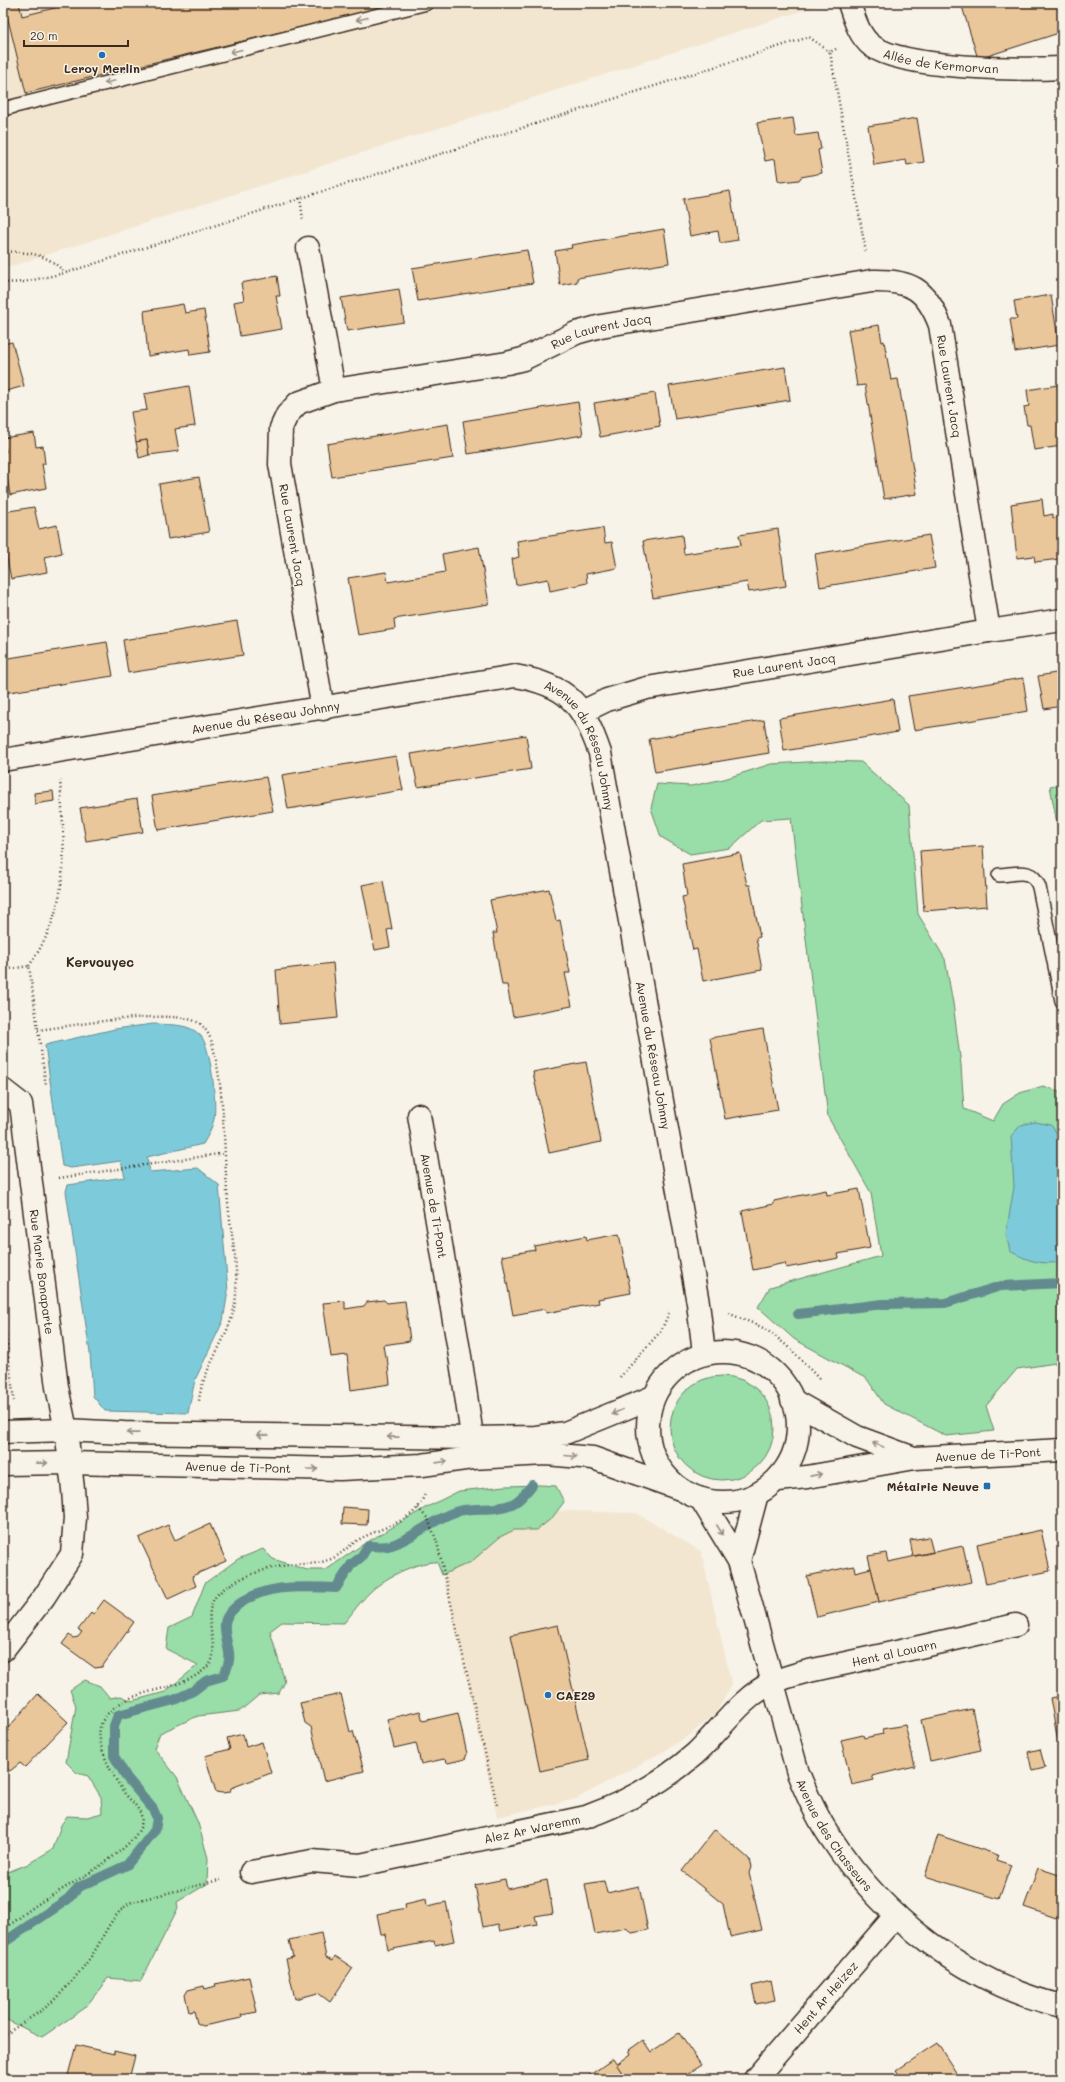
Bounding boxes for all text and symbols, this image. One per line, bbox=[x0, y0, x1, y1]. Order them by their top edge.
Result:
one-way arrow bbox=[356, 16, 369, 23]
scale bar bbox=[24, 22, 128, 48]
text: 20 m bbox=[30, 27, 58, 43]
street label: Allée de Kermorvan bbox=[881, 45, 999, 76]
one-way arrow bbox=[230, 47, 243, 55]
marker: Leroy Merlin bbox=[97, 50, 107, 60]
place label: Leroy Merlin bbox=[64, 60, 140, 76]
one-way arrow bbox=[104, 79, 117, 86]
street label: Rue Laurent Jacq bbox=[548, 310, 653, 352]
street label: Rue Laurent Jacq bbox=[934, 334, 966, 439]
street label: Rue Laurent Jacq bbox=[276, 482, 310, 588]
street label: Rue Laurent Jacq bbox=[731, 649, 837, 681]
street label: Avenue du Réseau Johnny bbox=[542, 676, 618, 812]
street label: Avenue du Réseau Johnny bbox=[190, 697, 341, 737]
district label: Kervouyec bbox=[66, 953, 134, 971]
street label: Avenue du Réseau Johnny bbox=[633, 980, 675, 1131]
street label: Avenue de Ti-Pont bbox=[418, 1152, 451, 1259]
street label: Rue Marie Bonaparte bbox=[26, 1208, 58, 1335]
one-way arrow bbox=[611, 1409, 623, 1416]
one-way arrow bbox=[127, 1429, 140, 1437]
one-way arrow bbox=[257, 1431, 270, 1439]
one-way arrow bbox=[387, 1433, 400, 1441]
one-way arrow bbox=[872, 1441, 885, 1448]
street label: Avenue de Ti-Pont bbox=[935, 1443, 1042, 1465]
one-way arrow bbox=[564, 1452, 577, 1459]
street label: Avenue de Ti-Pont bbox=[185, 1458, 291, 1476]
one-way arrow bbox=[435, 1458, 448, 1466]
one-way arrow bbox=[35, 1460, 48, 1467]
one-way arrow bbox=[305, 1465, 318, 1473]
one-way arrow bbox=[809, 1470, 822, 1478]
place label: Métairie Neuve bbox=[887, 1478, 979, 1494]
marker: Métairie Neuve bbox=[982, 1481, 992, 1491]
one-way arrow bbox=[717, 1524, 725, 1536]
street label: Hent al Louarn bbox=[850, 1636, 938, 1670]
place label: CAE29 bbox=[556, 1687, 595, 1703]
marker: CAE29 bbox=[543, 1690, 553, 1700]
street label: Avenue des Chasseurs bbox=[793, 1776, 876, 1894]
street label: Alez Ar Waremm bbox=[482, 1810, 582, 1846]
street label: Hent Ar Heizez bbox=[790, 1957, 861, 2037]

